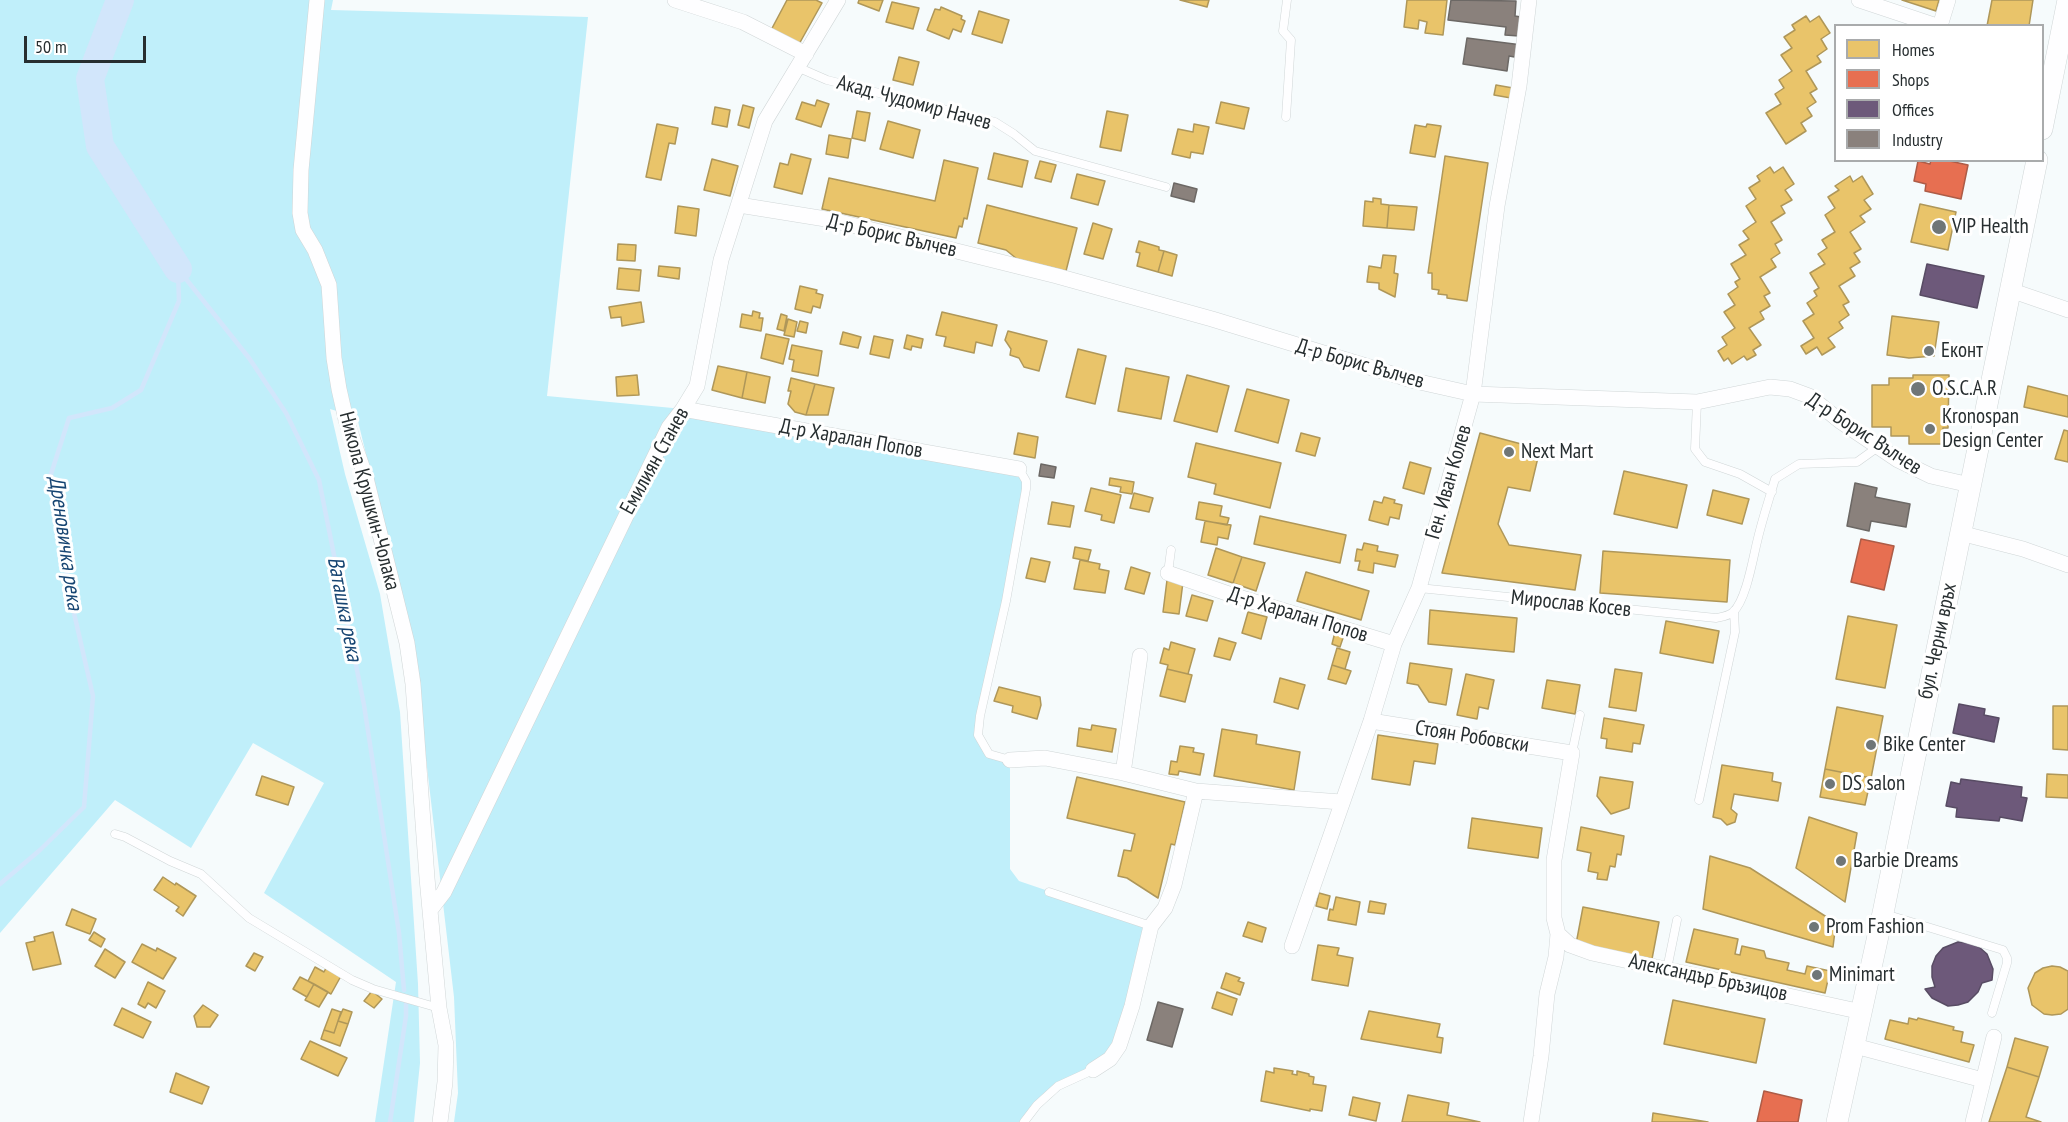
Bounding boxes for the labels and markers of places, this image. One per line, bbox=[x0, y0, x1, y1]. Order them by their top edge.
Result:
place label: VIP Health bbox=[1952, 214, 2029, 240]
marker: VIP Health bbox=[1930, 218, 1948, 236]
place label: Еконт bbox=[1941, 338, 1983, 364]
marker: Еконт bbox=[1922, 344, 1936, 358]
place label: O.S.C.A.R bbox=[1932, 376, 1997, 402]
marker: O.S.C.A.R bbox=[1909, 380, 1927, 398]
place label: Kronospan Design Center bbox=[1942, 404, 2043, 454]
marker: Kronospan Design Center bbox=[1923, 422, 1937, 436]
place label: Next Mart bbox=[1521, 439, 1593, 465]
marker: Next Mart bbox=[1502, 445, 1516, 459]
place label: Bike Center bbox=[1883, 732, 1965, 758]
marker: Bike Center bbox=[1864, 738, 1878, 752]
place label: DS salon bbox=[1842, 771, 1905, 797]
marker: DS salon bbox=[1823, 777, 1837, 791]
place label: Barbie Dreams bbox=[1853, 848, 1958, 874]
marker: Barbie Dreams bbox=[1834, 854, 1848, 868]
place label: Prom Fashion bbox=[1826, 914, 1924, 940]
marker: Prom Fashion bbox=[1807, 920, 1821, 934]
place label: Minimart bbox=[1829, 962, 1895, 988]
marker: Minimart bbox=[1810, 968, 1824, 982]

